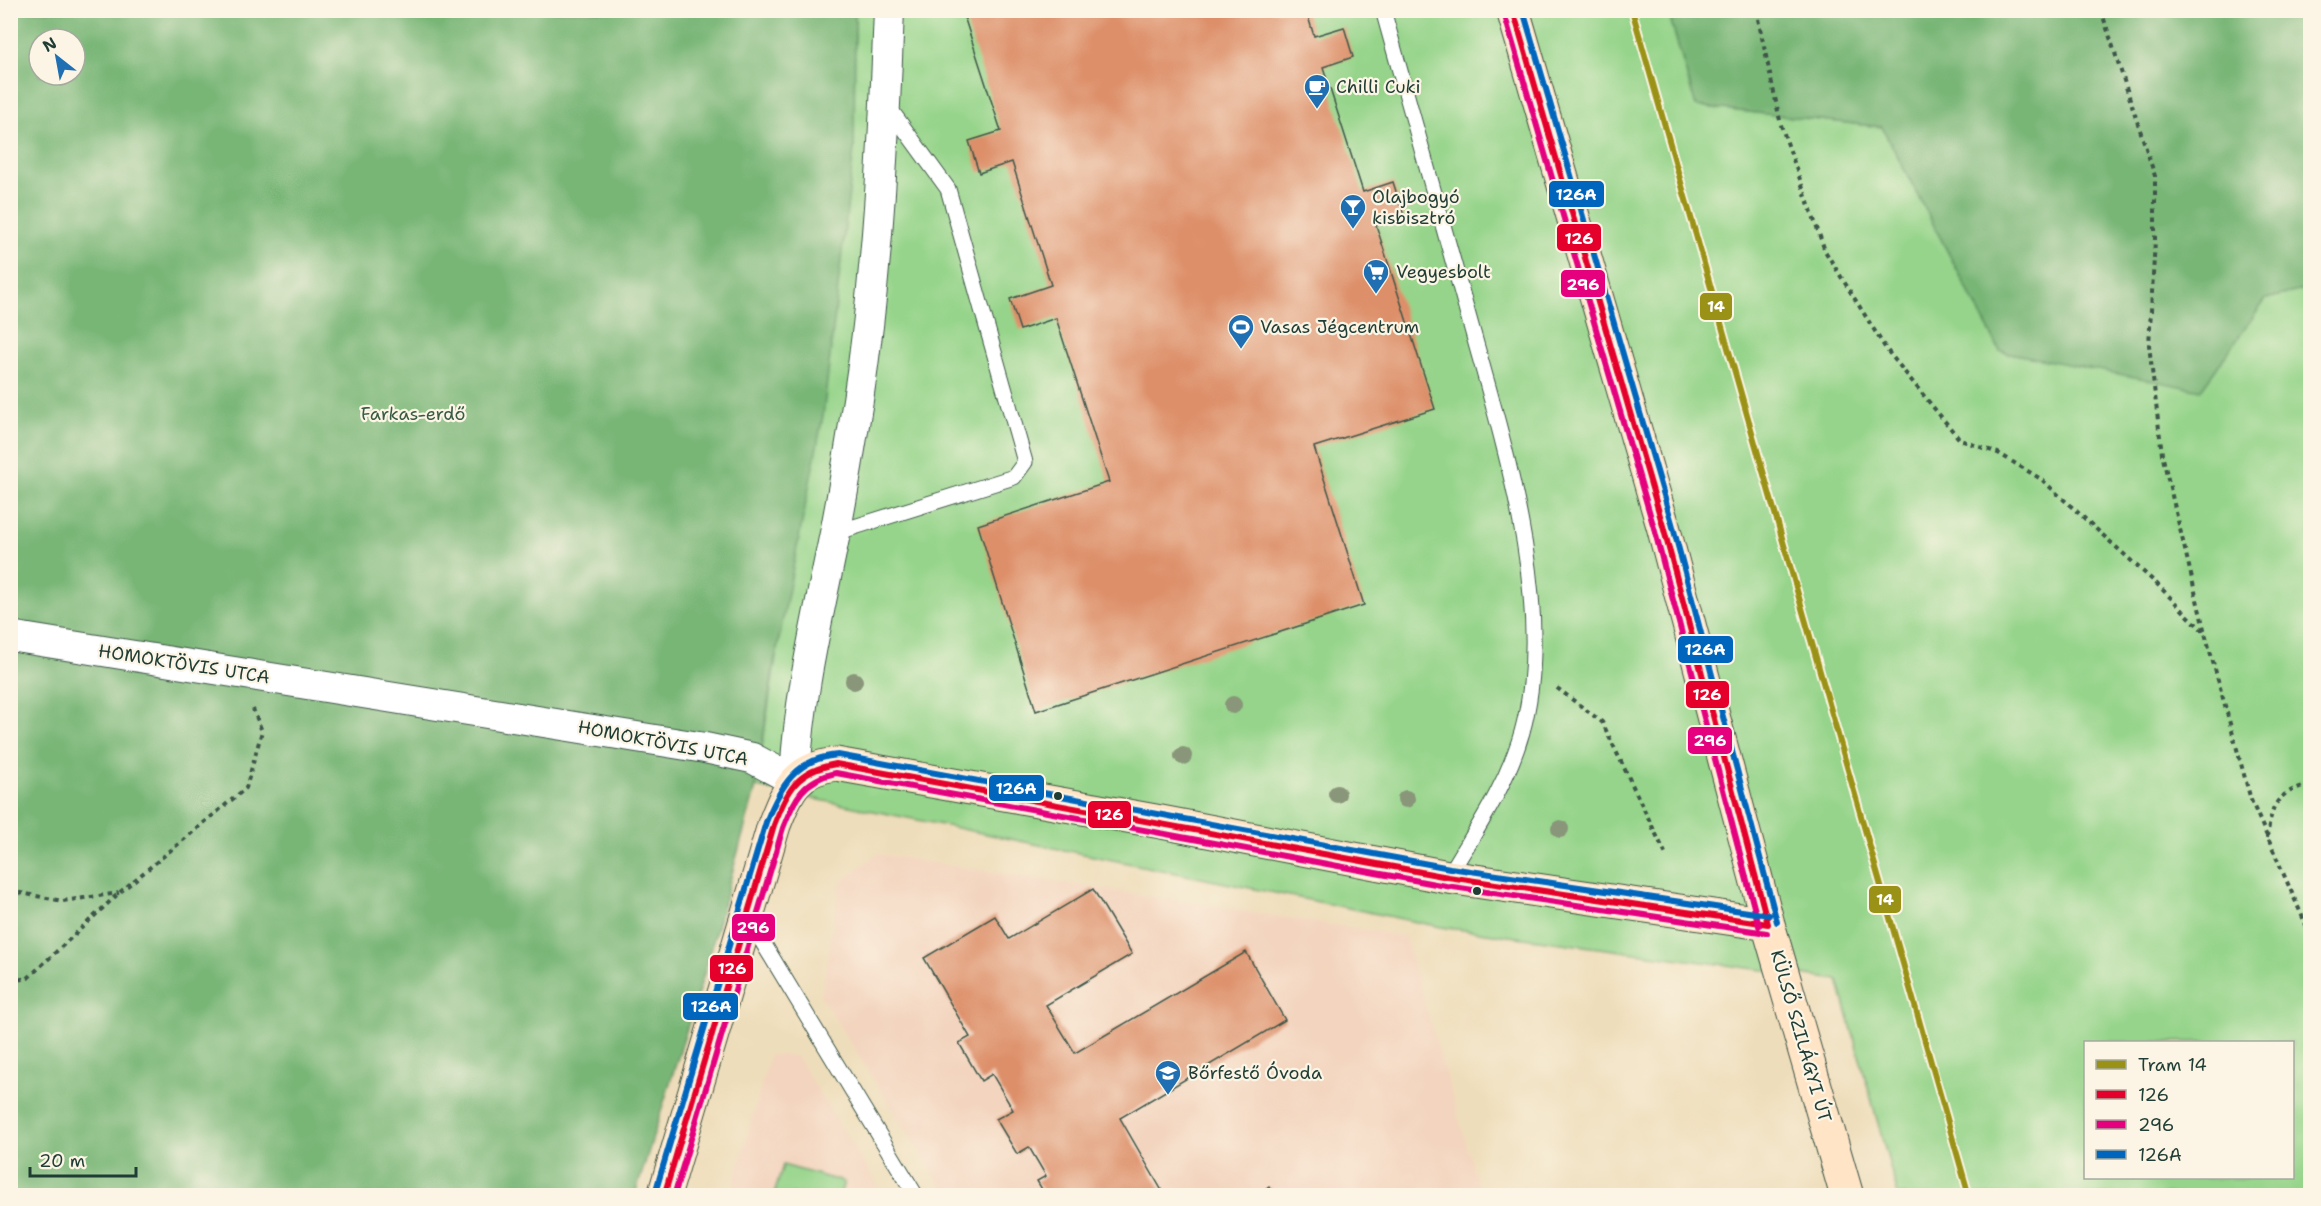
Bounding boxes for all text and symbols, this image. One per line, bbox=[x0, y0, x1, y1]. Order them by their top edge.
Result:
north arrow bbox=[27, 27, 87, 87]
text: N bbox=[39, 32, 60, 57]
cafe icon: Chilli Cuki bbox=[1302, 72, 1332, 110]
place label: Chilli Cuki bbox=[1336, 75, 1421, 99]
line badge: 126A bbox=[1548, 180, 1605, 208]
text: 126A bbox=[1555, 184, 1597, 205]
place label: Olajbogyó kisbisztró bbox=[1372, 185, 1460, 230]
bar icon: Olajbogyó kisbisztró bbox=[1338, 192, 1368, 230]
line badge: 126 bbox=[1556, 223, 1602, 252]
text: 126 bbox=[1565, 228, 1593, 249]
supermarket icon: Vegyesbolt bbox=[1361, 257, 1391, 295]
place label: Vegyesbolt bbox=[1396, 260, 1491, 284]
line badge: 296 bbox=[1560, 269, 1606, 298]
text: 296 bbox=[1567, 274, 1599, 295]
line badge: 14 bbox=[1699, 292, 1733, 321]
text: 14 bbox=[1707, 296, 1725, 317]
sports icon: Vasas Jégcentrum bbox=[1226, 312, 1256, 350]
place label: Vasas Jégcentrum bbox=[1260, 315, 1419, 339]
park label: Farkas-erdő bbox=[361, 402, 465, 426]
line badge: 126A bbox=[1677, 635, 1734, 664]
street label: HOMOKTÖVIS UTCA bbox=[97, 639, 271, 689]
text: 126A bbox=[1684, 639, 1726, 660]
line badge: 126 bbox=[1685, 680, 1730, 709]
text: 126 bbox=[1693, 684, 1721, 705]
street label: HOMOKTÖVIS UTCA bbox=[576, 715, 750, 771]
line badge: 296 bbox=[1687, 726, 1733, 755]
text: 296 bbox=[1694, 730, 1726, 751]
line badge: 126A bbox=[988, 774, 1045, 802]
text: 126A bbox=[995, 778, 1037, 799]
unlabelled marker bbox=[1052, 790, 1064, 802]
line badge: 126 bbox=[1087, 800, 1132, 829]
text: 126 bbox=[1095, 804, 1123, 825]
unlabelled marker bbox=[1471, 885, 1483, 897]
line badge: 14 bbox=[1868, 885, 1902, 914]
text: 14 bbox=[1876, 889, 1894, 910]
line badge: 296 bbox=[731, 913, 776, 942]
text: 296 bbox=[737, 917, 769, 938]
street label: KÜLSŐ SZILÁGYI ÚT bbox=[1765, 947, 1837, 1125]
line badge: 126 bbox=[709, 954, 754, 983]
text: 126 bbox=[718, 958, 746, 979]
line badge: 126A bbox=[682, 992, 739, 1021]
text: 126A bbox=[690, 996, 732, 1017]
legend bbox=[2084, 1041, 2294, 1179]
text: Tram 14 bbox=[2138, 1053, 2207, 1077]
school or university icon: Bőrfestő Óvoda bbox=[1153, 1058, 1183, 1096]
place label: Bőrfestő Óvoda bbox=[1188, 1061, 1322, 1085]
text: 126 bbox=[2138, 1083, 2169, 1107]
text: 296 bbox=[2138, 1113, 2174, 1137]
scale bar bbox=[30, 1140, 136, 1178]
text: 126A bbox=[2138, 1143, 2182, 1167]
text: 20 m bbox=[39, 1149, 85, 1173]

